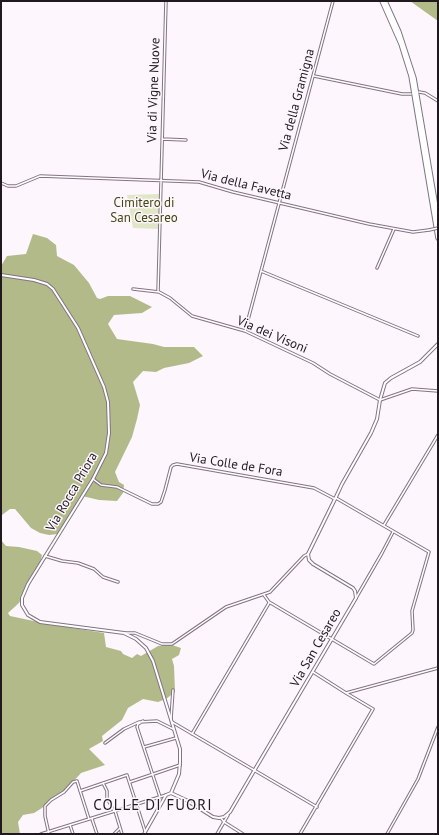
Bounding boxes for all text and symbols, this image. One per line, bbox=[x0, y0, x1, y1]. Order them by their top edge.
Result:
street label: Via di Vigne Nuove bbox=[144, 37, 164, 143]
street label: Via della Gramigna bbox=[276, 47, 318, 153]
street label: Via della Favetta bbox=[199, 166, 293, 204]
park label: Cimitero di San Cesareo bbox=[110, 195, 178, 226]
street label: Via dei Visoni bbox=[234, 313, 310, 357]
street label: Via Rocca Priora bbox=[43, 450, 101, 534]
street label: Via Colle de Fora bbox=[188, 450, 284, 480]
street label: Via San Cesareo bbox=[287, 606, 345, 690]
district label: COLLE DI FUORI bbox=[93, 797, 213, 815]

